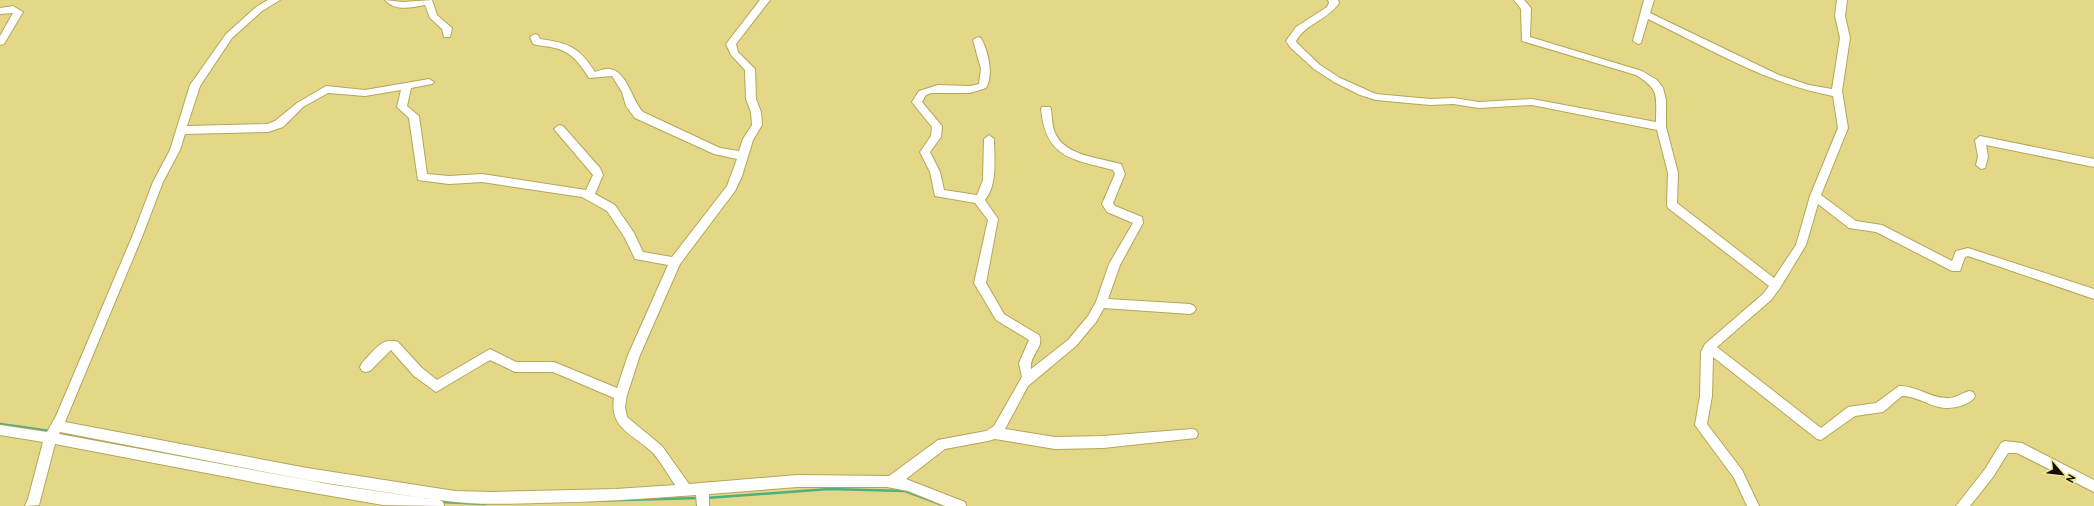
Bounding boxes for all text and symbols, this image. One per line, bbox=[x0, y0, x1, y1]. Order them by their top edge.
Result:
north arrow bbox=[2042, 454, 2082, 494]
text: N bbox=[2062, 471, 2078, 485]

